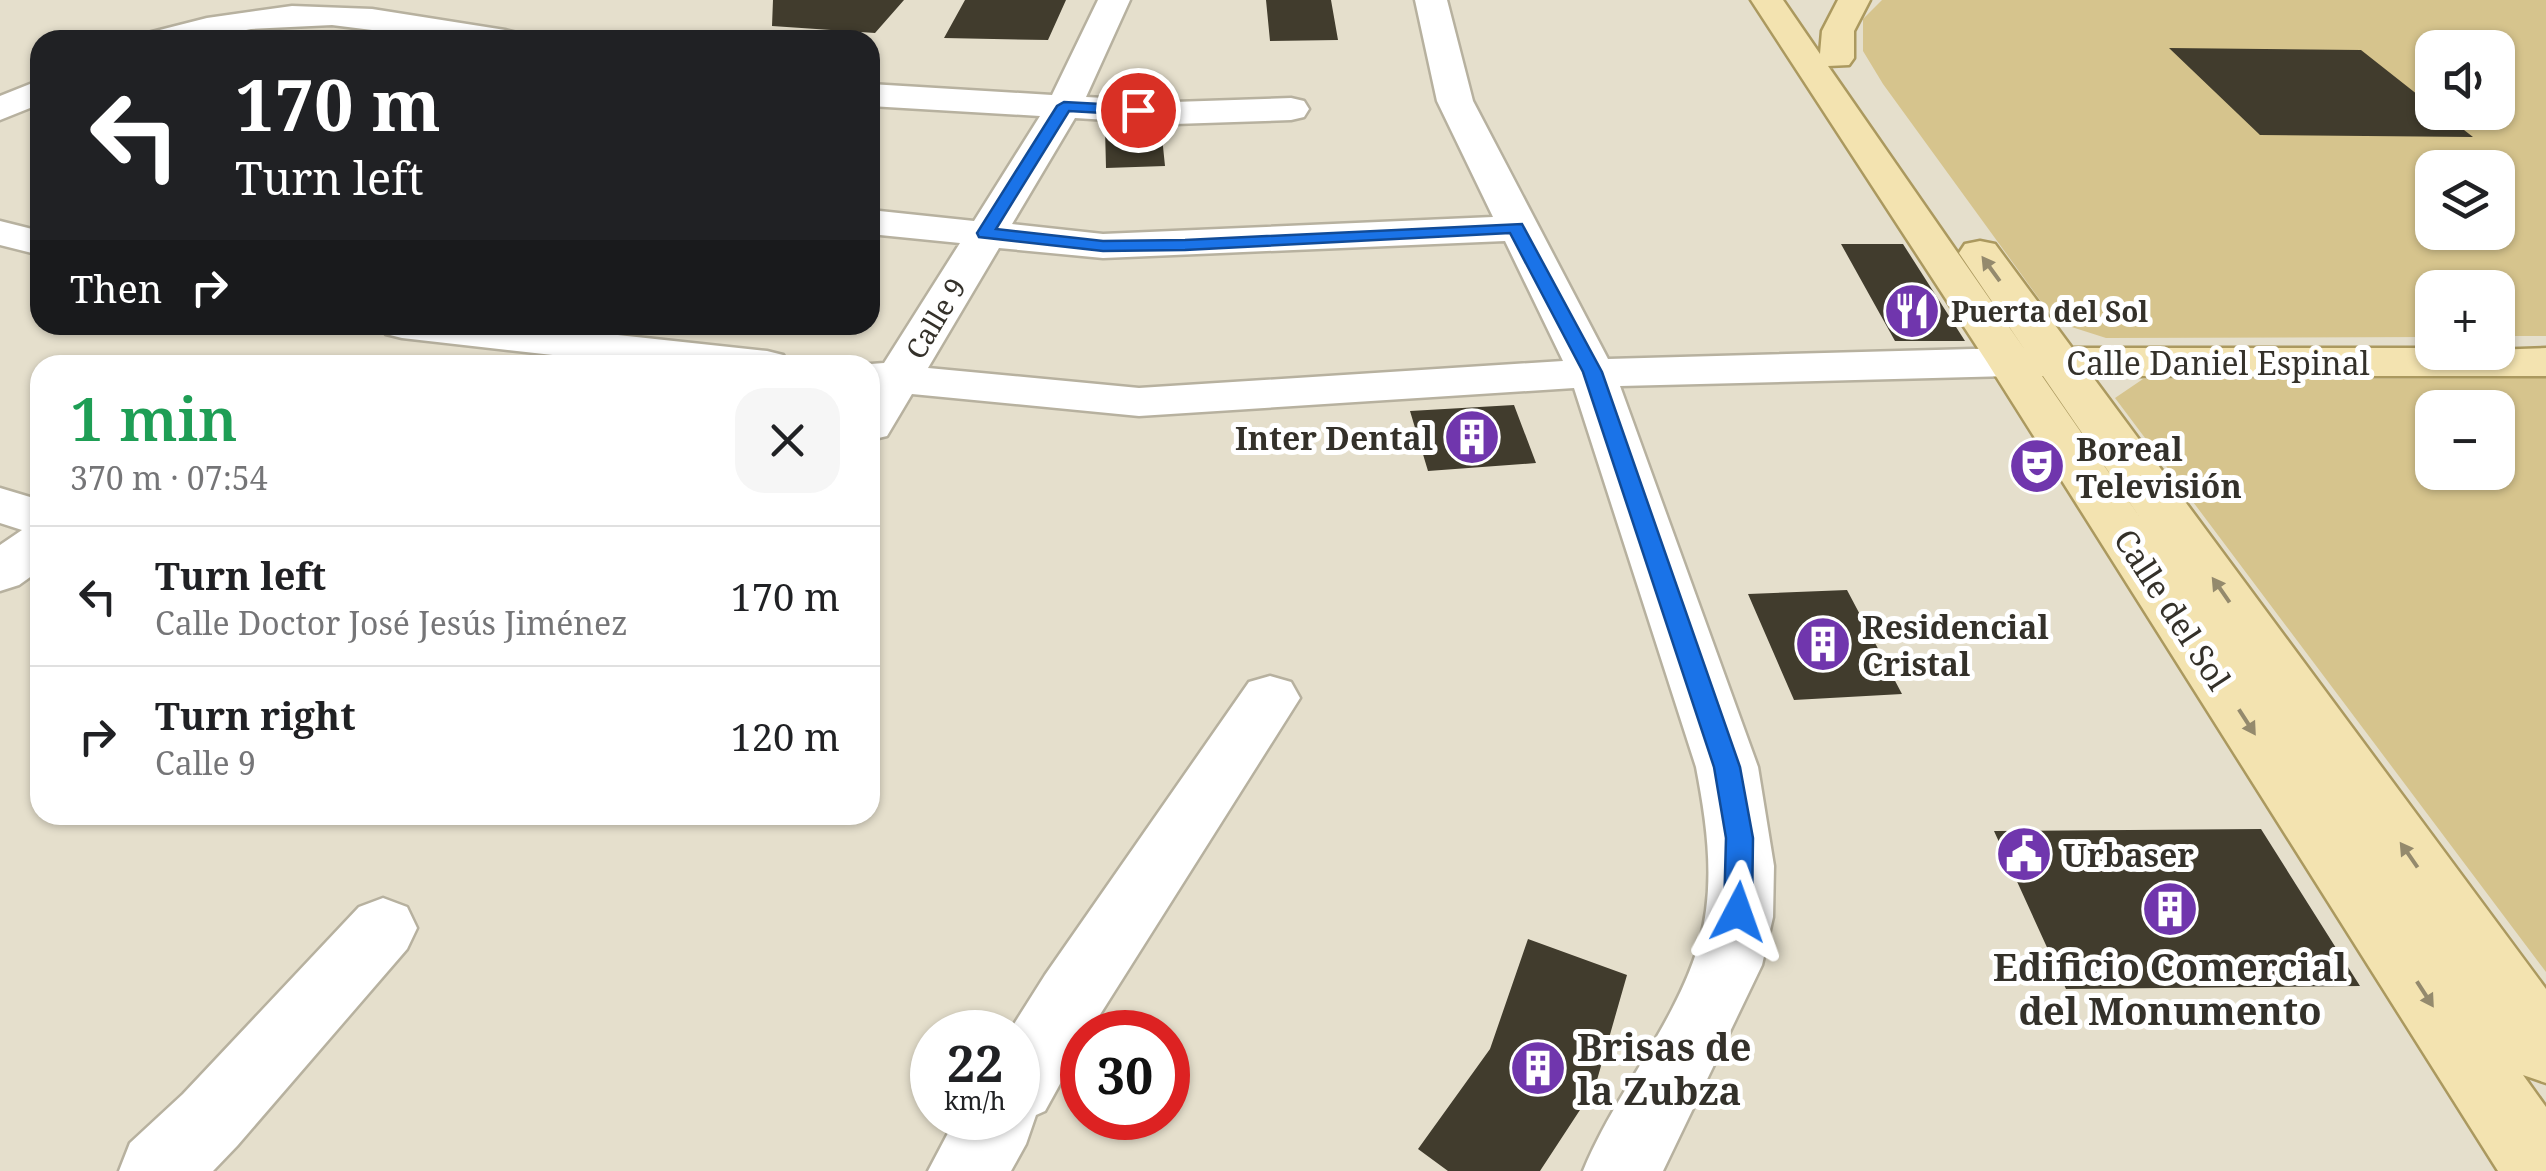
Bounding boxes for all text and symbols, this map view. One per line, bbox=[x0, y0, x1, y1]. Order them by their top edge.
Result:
map controls bbox=[2415, 30, 2515, 490]
button: sound bbox=[2415, 30, 2515, 130]
text: 170 m bbox=[235, 56, 441, 152]
pin bbox=[1096, 68, 1181, 153]
icon: left bbox=[70, 70, 200, 200]
icon: arrive bbox=[1111, 83, 1166, 138]
text: Turn left bbox=[235, 147, 424, 208]
button: layers bbox=[2415, 150, 2515, 250]
one-way arrow bbox=[1982, 256, 2002, 282]
icon: right bbox=[182, 260, 237, 315]
text: Then bbox=[70, 262, 162, 314]
street label: Calle 9 bbox=[896, 270, 974, 366]
button: + bbox=[2415, 270, 2515, 370]
restaurant icon: Puerta del Sol bbox=[1882, 281, 1942, 341]
place label: Puerta del Sol bbox=[1951, 292, 2148, 330]
street label: Calle Daniel Espinal bbox=[2066, 341, 2370, 384]
text: 1 min bbox=[70, 377, 238, 459]
button: close bbox=[735, 388, 840, 493]
button: − bbox=[2415, 390, 2515, 490]
building icon: Inter Dental bbox=[1442, 407, 1502, 467]
place label: Inter Dental bbox=[1235, 416, 1433, 459]
place label: Boreal Televisión bbox=[2076, 427, 2242, 507]
theatre icon: Boreal Televisión bbox=[2007, 436, 2067, 496]
text: 370 m · 07:54 bbox=[70, 456, 268, 499]
street label: Calle del Sol bbox=[2105, 520, 2241, 698]
text: Turn left bbox=[155, 549, 326, 601]
icon: left bbox=[70, 569, 125, 624]
text: 170 m bbox=[730, 570, 840, 622]
one-way arrow bbox=[2212, 577, 2231, 603]
text: Calle Doctor José Jesús Jiménez bbox=[155, 601, 627, 644]
place label: Residencial Cristal bbox=[1862, 605, 2049, 685]
building icon: Residencial Cristal bbox=[1793, 614, 1853, 674]
text: Turn right bbox=[155, 689, 356, 741]
icon: right bbox=[70, 709, 125, 764]
one-way arrow bbox=[2237, 709, 2255, 736]
text: 120 m bbox=[730, 710, 840, 762]
text: Calle 9 bbox=[155, 741, 256, 784]
public building icon: Urbaser bbox=[1994, 824, 2054, 884]
place label: Urbaser bbox=[2063, 833, 2194, 876]
one-way arrow bbox=[2400, 842, 2419, 868]
position arrow bbox=[1686, 860, 1790, 964]
building icon: Edificio Comercial del Monumento bbox=[2140, 879, 2200, 939]
place label: Edificio Comercial del Monumento bbox=[1993, 940, 2347, 1036]
one-way arrow bbox=[2415, 981, 2434, 1008]
speed limit sign: 30 bbox=[1060, 1010, 1190, 1140]
place label: Brisas de la Zubza bbox=[1577, 1020, 1751, 1116]
text: 22 bbox=[947, 1029, 1003, 1097]
building icon: Brisas de la Zubza bbox=[1508, 1038, 1568, 1098]
text: km/h bbox=[944, 1083, 1006, 1117]

